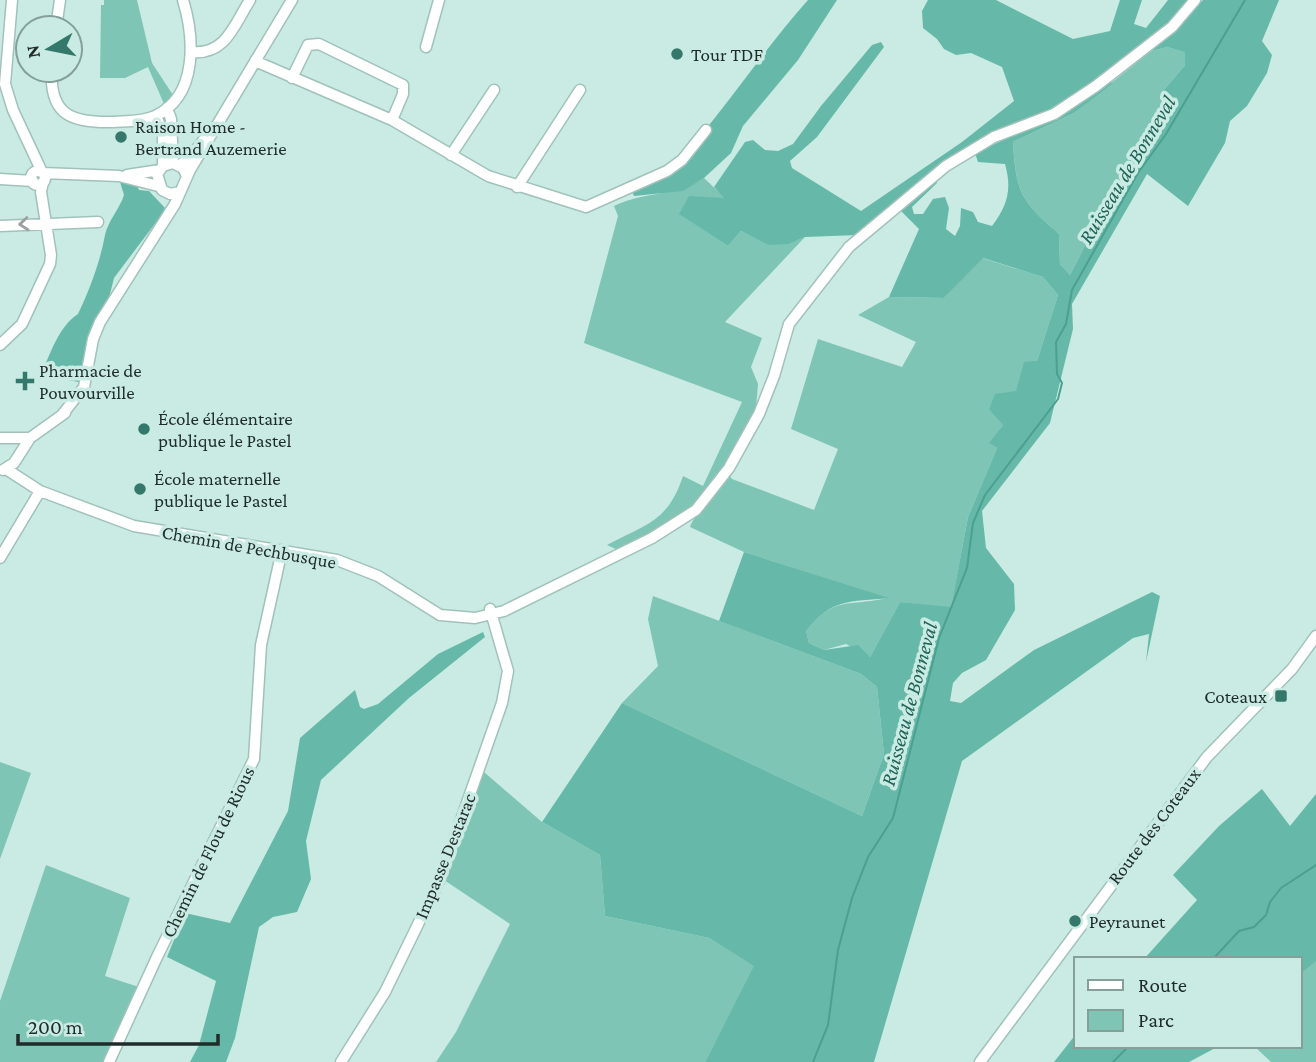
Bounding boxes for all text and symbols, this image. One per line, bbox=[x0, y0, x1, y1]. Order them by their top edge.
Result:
north arrow bbox=[14, 14, 84, 84]
text: N bbox=[21, 44, 44, 60]
place label: Tour TDF bbox=[691, 44, 763, 65]
marker: Tour TDF bbox=[669, 46, 685, 62]
water label: Ruisseau de Bonneval bbox=[1073, 91, 1181, 248]
place label: Raison Home - Bertrand Auzemerie bbox=[135, 116, 287, 159]
marker: Raison Home - Bertrand Auzemerie bbox=[113, 129, 129, 145]
one-way arrow bbox=[18, 216, 29, 231]
place label: Pharmacie de Pouvourville bbox=[39, 360, 141, 403]
marker: Pharmacie de Pouvourville bbox=[17, 373, 33, 389]
place label: École élémentaire publique le Pastel bbox=[158, 408, 293, 451]
marker: École élémentaire publique le Pastel bbox=[136, 421, 152, 437]
place label: École maternelle publique le Pastel bbox=[154, 468, 287, 511]
marker: École maternelle publique le Pastel bbox=[132, 481, 148, 497]
street label: Chemin de Pechbusque bbox=[160, 521, 338, 573]
water label: Ruisseau de Bonneval bbox=[876, 619, 943, 788]
place label: Coteaux bbox=[1204, 686, 1267, 707]
marker: Coteaux bbox=[1273, 688, 1289, 704]
street label: Chemin de Flou de Rious bbox=[157, 763, 259, 941]
street label: Route des Coteaux bbox=[1103, 764, 1205, 888]
street label: Impasse Destarac bbox=[410, 790, 480, 922]
place label: Peyraunet bbox=[1089, 911, 1166, 932]
marker: Peyraunet bbox=[1067, 913, 1083, 929]
legend bbox=[1074, 957, 1302, 1048]
text: Route bbox=[1138, 973, 1187, 997]
scale bar bbox=[18, 1002, 217, 1046]
text: Parc bbox=[1138, 1008, 1174, 1032]
text: 200 m bbox=[28, 1015, 83, 1039]

